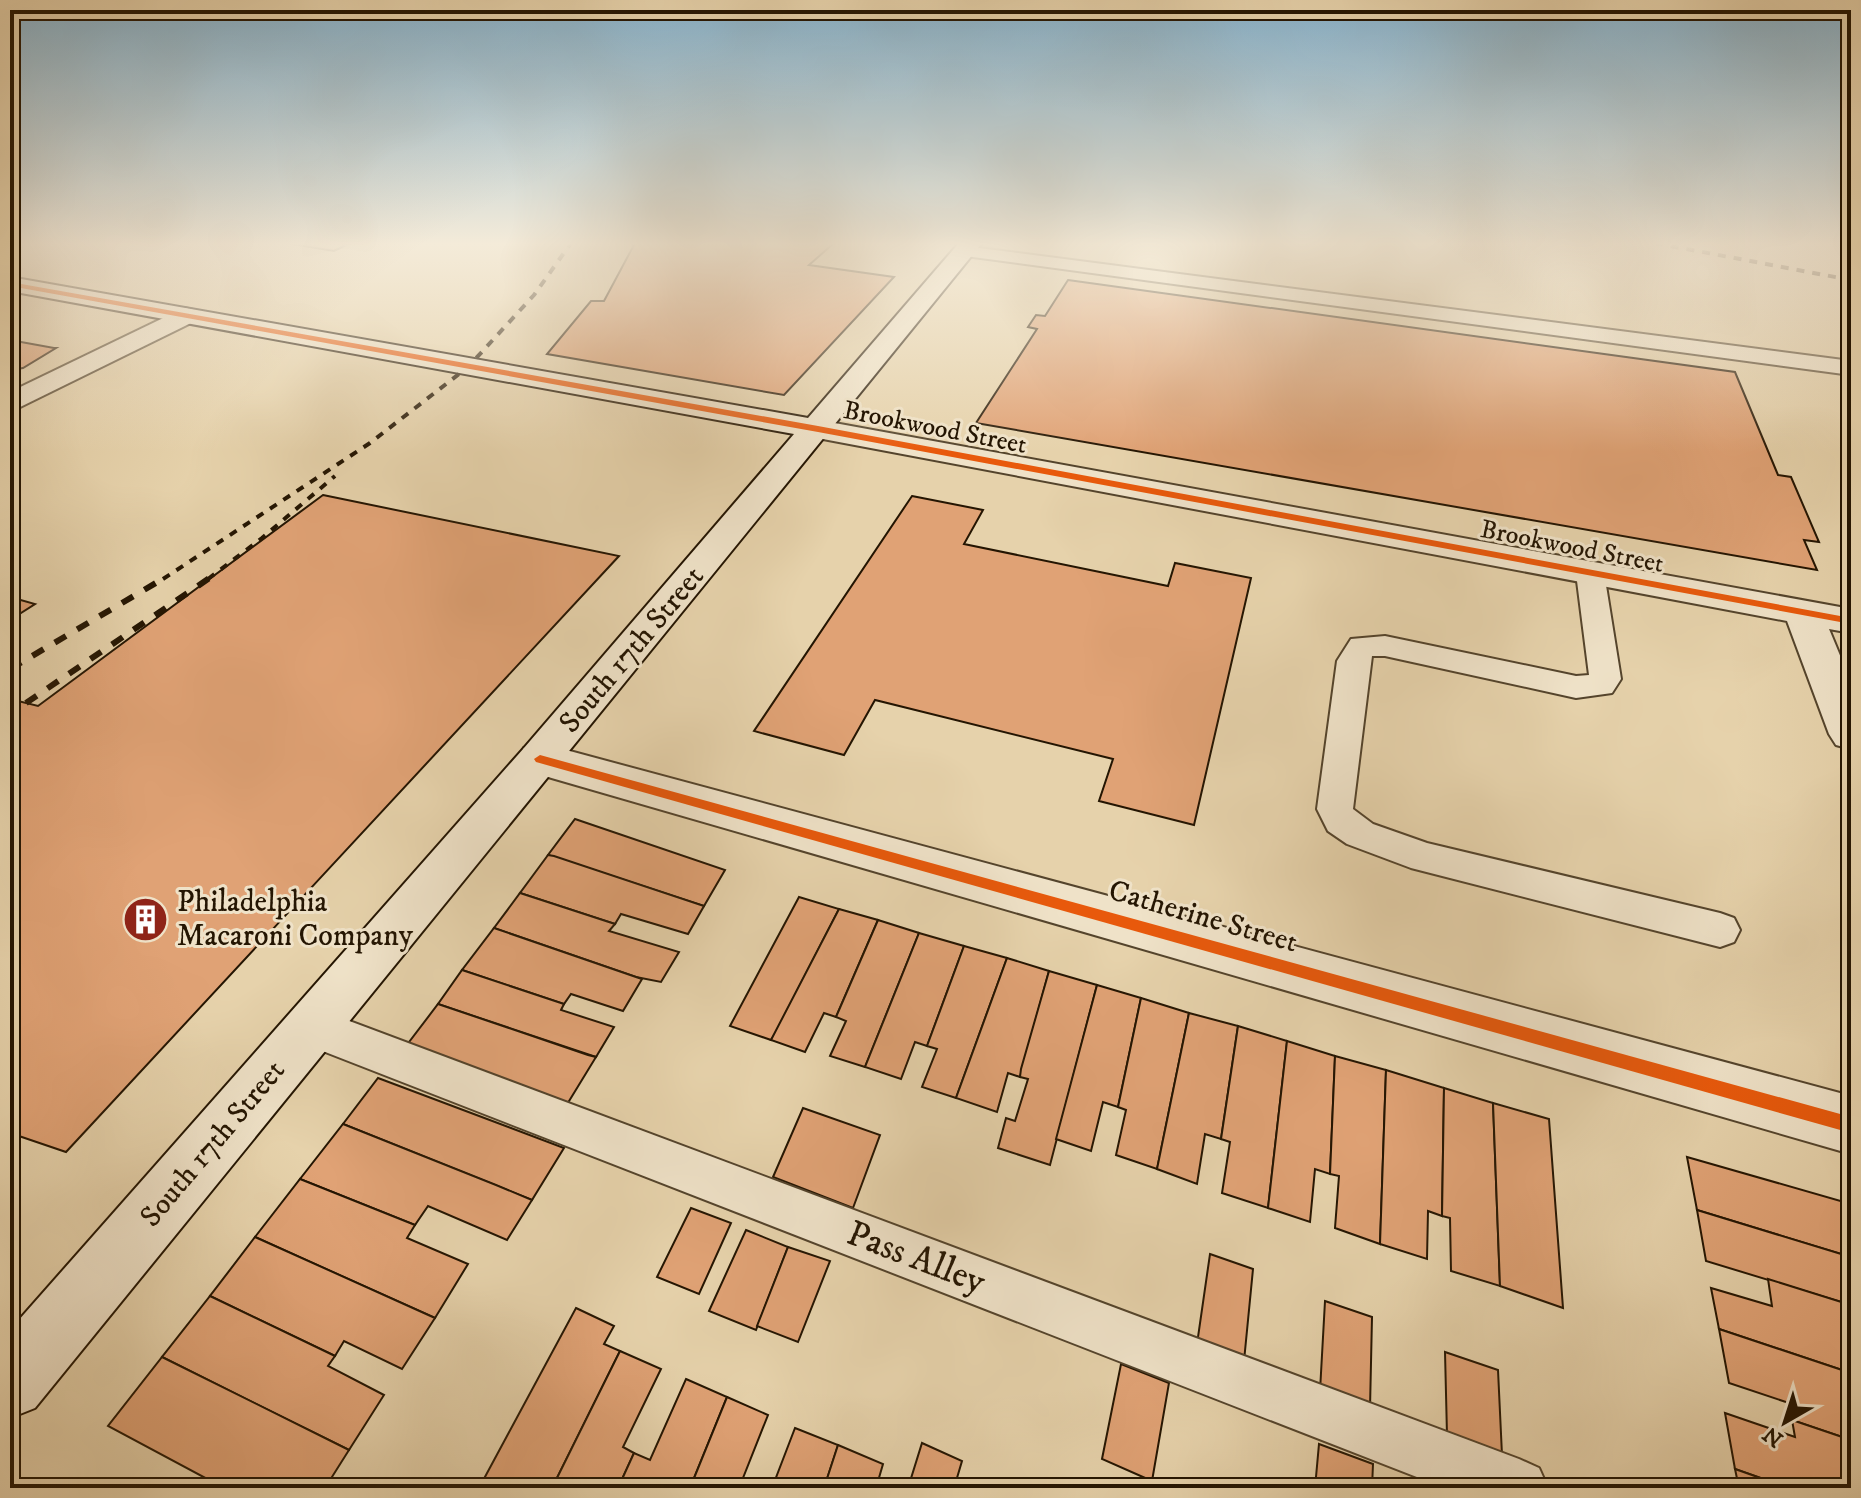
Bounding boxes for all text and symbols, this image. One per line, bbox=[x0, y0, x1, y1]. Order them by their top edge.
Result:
street label: Brookwood Street bbox=[841, 394, 1029, 462]
street label: Brookwood Street bbox=[1478, 513, 1666, 581]
street label: South 17th Street bbox=[552, 559, 712, 741]
street label: Catherine Street bbox=[1104, 872, 1302, 962]
place label: Philadelphia Macaroni Company bbox=[177, 884, 414, 955]
building icon: Philadelphia Macaroni Company bbox=[122, 895, 170, 943]
street label: South 17th Street bbox=[133, 1053, 293, 1235]
street label: Pass Alley bbox=[841, 1211, 992, 1305]
north arrow bbox=[1745, 1382, 1825, 1462]
text: N bbox=[1758, 1420, 1789, 1453]

